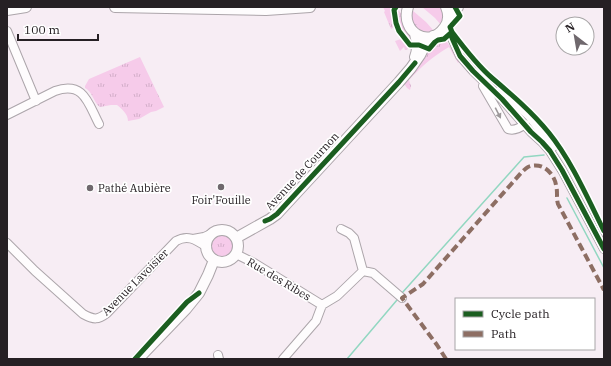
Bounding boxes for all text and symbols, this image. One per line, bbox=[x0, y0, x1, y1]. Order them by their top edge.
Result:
scale bar bbox=[18, 16, 98, 42]
north arrow bbox=[555, 16, 595, 56]
text: N bbox=[563, 19, 577, 36]
text: 100 m bbox=[24, 22, 60, 37]
one-way arrow bbox=[495, 107, 502, 118]
street label: Avenue de Cournon bbox=[262, 129, 342, 213]
place label: Pathé Aubière bbox=[98, 181, 171, 195]
marker: Foir'Fouille bbox=[216, 182, 226, 192]
marker: Pathé Aubière bbox=[85, 183, 95, 193]
place label: Foir'Fouille bbox=[191, 193, 251, 207]
street label: Avenue Lavoisier bbox=[99, 246, 171, 318]
street label: Rue des Ribes bbox=[245, 254, 313, 304]
legend bbox=[455, 298, 595, 350]
text: Cycle path bbox=[491, 306, 550, 321]
text: Path bbox=[491, 326, 517, 341]

